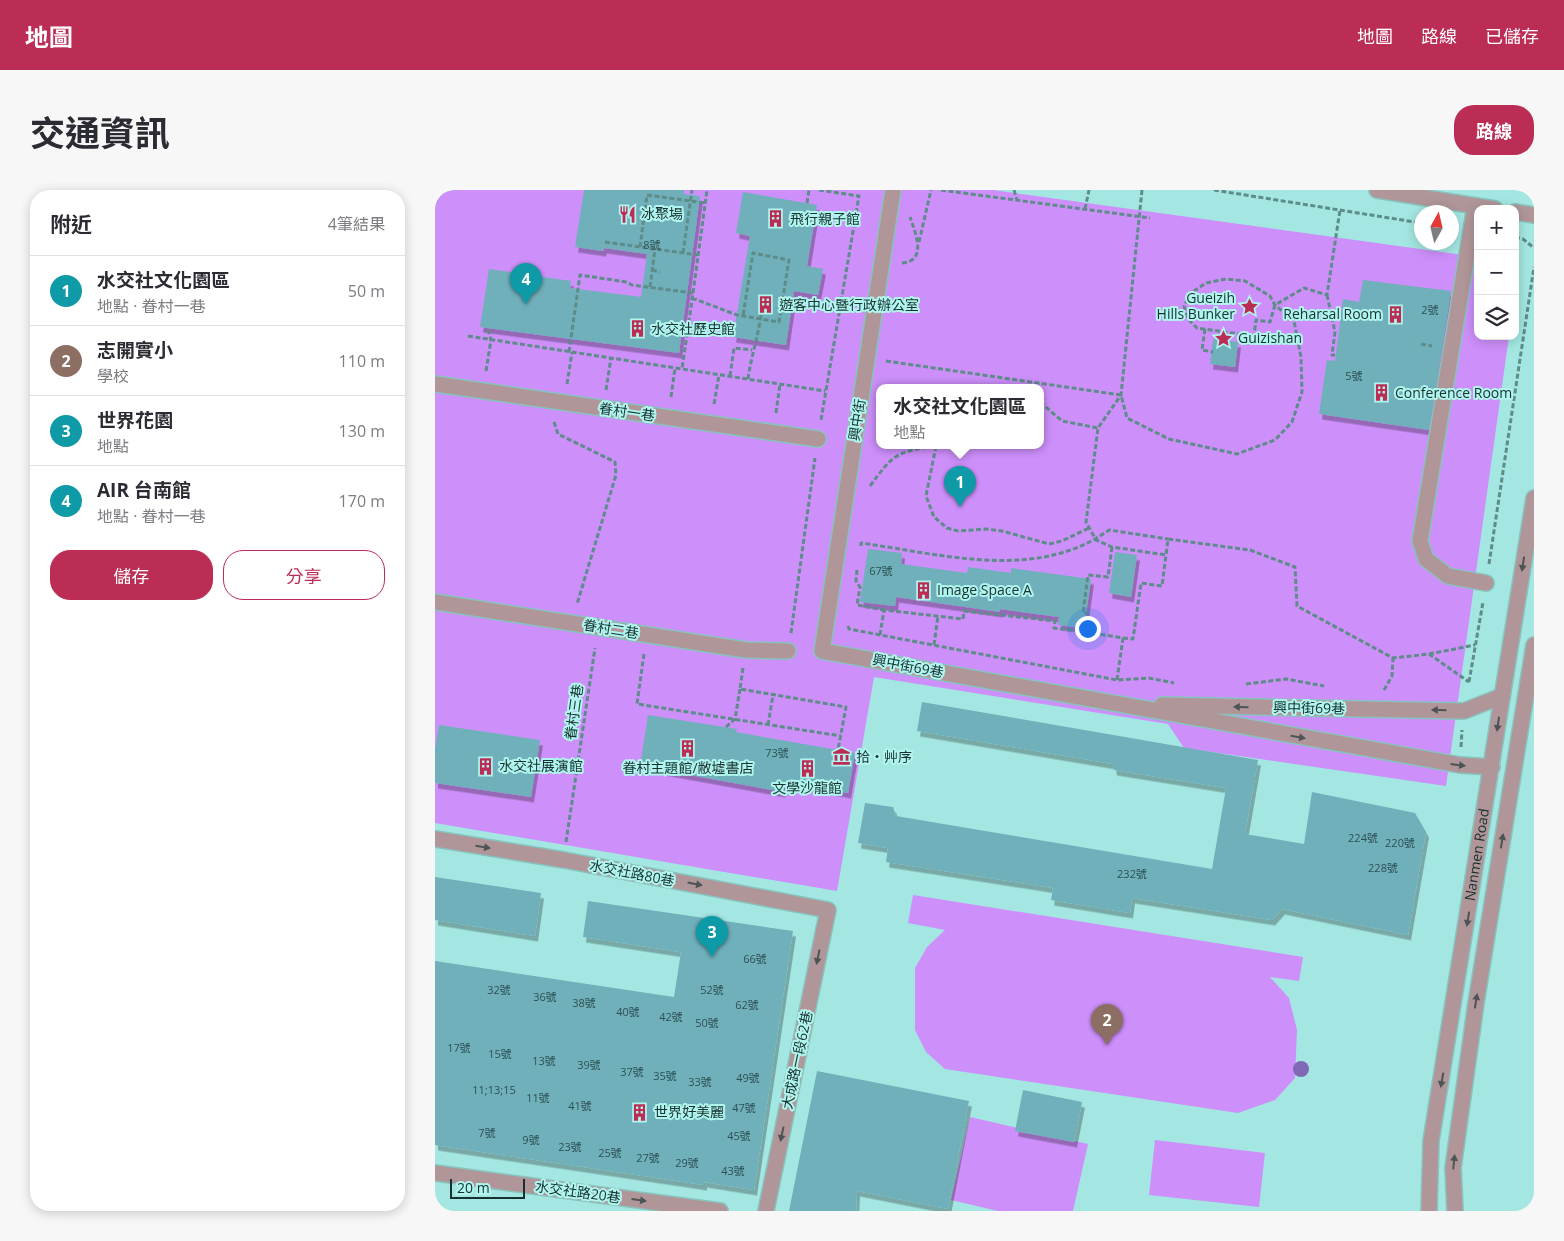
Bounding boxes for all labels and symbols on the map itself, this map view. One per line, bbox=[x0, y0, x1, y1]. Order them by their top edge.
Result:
restaurant icon: 冰聚場 bbox=[617, 204, 637, 224]
place label: 冰聚場 bbox=[641, 204, 683, 223]
north arrow bbox=[1414, 205, 1459, 250]
building icon: 飛行親子館 bbox=[766, 209, 786, 229]
place label: 飛行親子館 bbox=[790, 209, 860, 228]
house number: 8號 bbox=[643, 237, 661, 252]
pin: 4 bbox=[510, 263, 542, 304]
place label: Gueizih Hills Bunker bbox=[1157, 288, 1235, 323]
building icon: 遊客中心暨行政辦公室 bbox=[755, 295, 775, 315]
place label: 遊客中心暨行政辦公室 bbox=[779, 295, 919, 314]
place icon: Gueizih Hills Bunker bbox=[1239, 296, 1259, 316]
house number: 2號 bbox=[1421, 302, 1439, 317]
place label: Reharsal Room bbox=[1283, 304, 1382, 323]
building icon: Reharsal Room bbox=[1386, 304, 1406, 324]
building icon: 水交社歷史館 bbox=[627, 319, 647, 339]
place label: 水交社歷史館 bbox=[651, 319, 735, 338]
place icon: Guizishan bbox=[1214, 328, 1234, 348]
place label: Guizishan bbox=[1238, 328, 1302, 347]
house number: 5號 bbox=[1345, 368, 1363, 383]
building icon: Conference Room bbox=[1371, 383, 1391, 403]
place label: Conference Room bbox=[1395, 383, 1512, 402]
street label: 眷村一巷 bbox=[598, 398, 656, 425]
street label: 興中街 bbox=[844, 398, 869, 442]
pin: 1 bbox=[944, 466, 976, 507]
one-way arrow bbox=[1519, 556, 1527, 572]
house number: 67號 bbox=[869, 563, 893, 578]
building icon: Image Space A bbox=[913, 580, 933, 600]
place label: Image Space A bbox=[937, 580, 1032, 599]
street label: 眷村二巷 bbox=[582, 615, 640, 642]
your location bbox=[1075, 616, 1101, 642]
street label: 興中街69巷 bbox=[871, 649, 945, 682]
street label: 眷村三巷 bbox=[560, 683, 587, 741]
street label: 興中街69巷 bbox=[1273, 697, 1345, 718]
one-way arrow bbox=[1233, 702, 1249, 710]
one-way arrow bbox=[1431, 706, 1447, 714]
one-way arrow bbox=[1494, 717, 1502, 733]
one-way arrow bbox=[1291, 733, 1307, 741]
building icon: 眷村主題館/敝墟書店 bbox=[678, 738, 698, 758]
house number: 73號 bbox=[765, 745, 789, 760]
museum icon: 拾・艸序 bbox=[832, 747, 852, 767]
place label: 拾・艸序 bbox=[856, 747, 912, 766]
building icon: 水交社展演館 bbox=[475, 756, 495, 776]
place label: 水交社展演館 bbox=[499, 756, 583, 775]
place label: 眷村主題館/敝墟書店 bbox=[622, 758, 754, 777]
building icon: 文學沙龍館 bbox=[797, 758, 817, 778]
one-way arrow bbox=[1451, 761, 1467, 769]
place label: 文學沙龍館 bbox=[772, 778, 842, 797]
street label: Nanmen Road bbox=[1460, 807, 1493, 902]
house number: 224號 bbox=[1348, 830, 1378, 845]
one-way arrow bbox=[1499, 833, 1507, 849]
house number: 220號 bbox=[1385, 835, 1415, 850]
one-way arrow bbox=[475, 843, 491, 851]
street label: 水交社路80巷 bbox=[588, 855, 676, 890]
house number: 228號 bbox=[1368, 860, 1398, 875]
house number: 232號 bbox=[1117, 866, 1147, 881]
one-way arrow bbox=[687, 881, 703, 889]
one-way arrow bbox=[1463, 912, 1471, 928]
pin: 3 bbox=[696, 916, 728, 957]
one-way arrow bbox=[814, 950, 822, 966]
house number: 66號 bbox=[743, 951, 767, 966]
house number: 32號 bbox=[487, 982, 511, 997]
house number: 52號 bbox=[700, 982, 724, 997]
house number: 36號 bbox=[533, 989, 557, 1004]
one-way arrow bbox=[1473, 993, 1481, 1009]
house number: 38號 bbox=[572, 995, 596, 1010]
house number: 62號 bbox=[735, 997, 759, 1012]
house number: 40號 bbox=[616, 1004, 640, 1019]
pin: 2 bbox=[1091, 1004, 1123, 1045]
house number: 42號 bbox=[659, 1009, 683, 1024]
street label: 大成路一段62巷 bbox=[777, 1009, 816, 1111]
house number: 50號 bbox=[695, 1015, 719, 1030]
house number: 17號 bbox=[447, 1040, 471, 1055]
house number: 15號 bbox=[488, 1046, 512, 1061]
house number: 13號 bbox=[532, 1053, 556, 1068]
house number: 39號 bbox=[577, 1057, 601, 1072]
house number: 37號 bbox=[620, 1064, 644, 1079]
house number: 35號 bbox=[653, 1068, 677, 1083]
house number: 49號 bbox=[736, 1070, 760, 1085]
one-way arrow bbox=[1437, 1072, 1445, 1088]
house number: 33號 bbox=[688, 1074, 712, 1089]
house number: 11;13;15 bbox=[472, 1082, 516, 1097]
house number: 11號 bbox=[526, 1090, 550, 1105]
house number: 41號 bbox=[568, 1098, 592, 1113]
house number: 47號 bbox=[732, 1100, 756, 1115]
building icon: 世界好美麗 bbox=[630, 1102, 650, 1122]
place label: 世界好美麗 bbox=[654, 1102, 724, 1121]
house number: 7號 bbox=[478, 1125, 496, 1140]
one-way arrow bbox=[778, 1126, 786, 1141]
house number: 45號 bbox=[727, 1128, 751, 1143]
house number: 9號 bbox=[522, 1132, 540, 1147]
house number: 23號 bbox=[558, 1139, 582, 1154]
house number: 25號 bbox=[598, 1145, 622, 1160]
house number: 27號 bbox=[636, 1150, 660, 1165]
one-way arrow bbox=[1450, 1154, 1458, 1170]
house number: 29號 bbox=[675, 1155, 699, 1170]
house number: 43號 bbox=[721, 1163, 745, 1178]
scale bar bbox=[450, 1176, 525, 1199]
street label: 水交社路20巷 bbox=[534, 1176, 622, 1207]
one-way arrow bbox=[632, 1196, 648, 1204]

